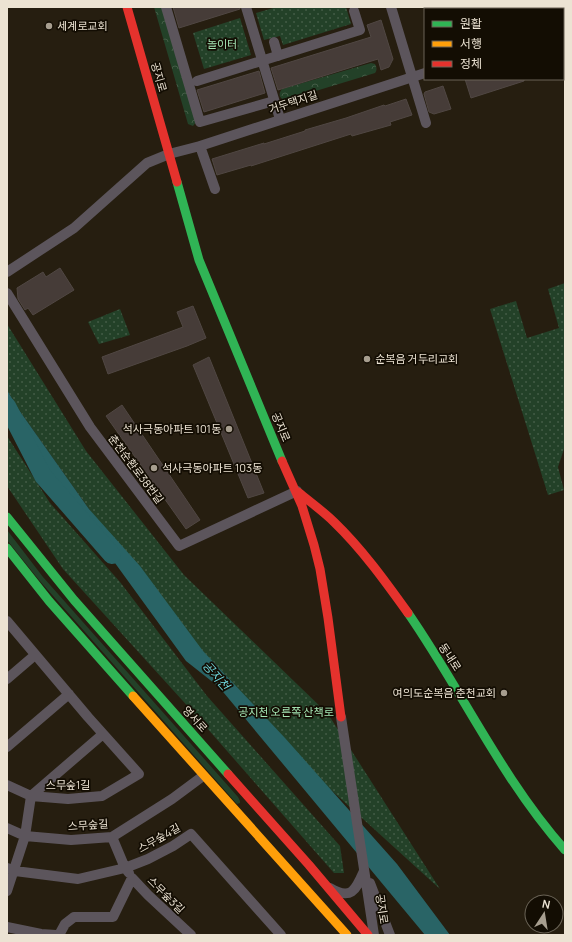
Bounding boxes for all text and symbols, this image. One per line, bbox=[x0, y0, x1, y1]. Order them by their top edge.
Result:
legend bbox=[424, 8, 564, 80]
text: 원활 bbox=[460, 15, 482, 32]
place label: 세계로교회 bbox=[57, 18, 108, 33]
marker: 세계로교회 bbox=[44, 21, 54, 31]
text: 서행 bbox=[460, 35, 482, 52]
park label: 놀이터 bbox=[207, 36, 237, 51]
text: 정체 bbox=[460, 55, 482, 72]
street label: 공지로 bbox=[148, 60, 171, 94]
street label: 거두택지길 bbox=[266, 87, 319, 116]
place label: 순복음 거두리교회 bbox=[375, 351, 458, 366]
marker: 순복음 거두리교회 bbox=[362, 354, 372, 364]
street label: 공지로 bbox=[269, 410, 294, 444]
place label: 석사극동아파트 101동 bbox=[123, 421, 221, 436]
marker: 석사극동아파트 101동 bbox=[224, 424, 234, 434]
street label: 춘천순환로38번길 bbox=[105, 431, 167, 506]
place label: 석사극동아파트 103동 bbox=[162, 460, 262, 475]
marker: 석사극동아파트 103동 bbox=[149, 463, 159, 473]
street label: 동내로 bbox=[436, 640, 465, 674]
water label: 공지천 bbox=[199, 658, 235, 695]
place label: 여의도순복음 춘천교회 bbox=[393, 685, 496, 700]
marker: 여의도순복음 춘천교회 bbox=[499, 688, 509, 698]
street label: 영서로 bbox=[180, 702, 211, 735]
park label: 공지천 오른쪽 산책로 bbox=[238, 704, 334, 719]
street label: 스무숲1길 bbox=[46, 777, 90, 792]
street label: 스무숲길 bbox=[67, 816, 109, 833]
street label: 스무숲4길 bbox=[135, 820, 183, 856]
street label: 스무숲3길 bbox=[145, 873, 188, 916]
street label: 공지로 bbox=[373, 893, 392, 925]
north arrow bbox=[524, 894, 564, 934]
text: N bbox=[541, 896, 552, 912]

